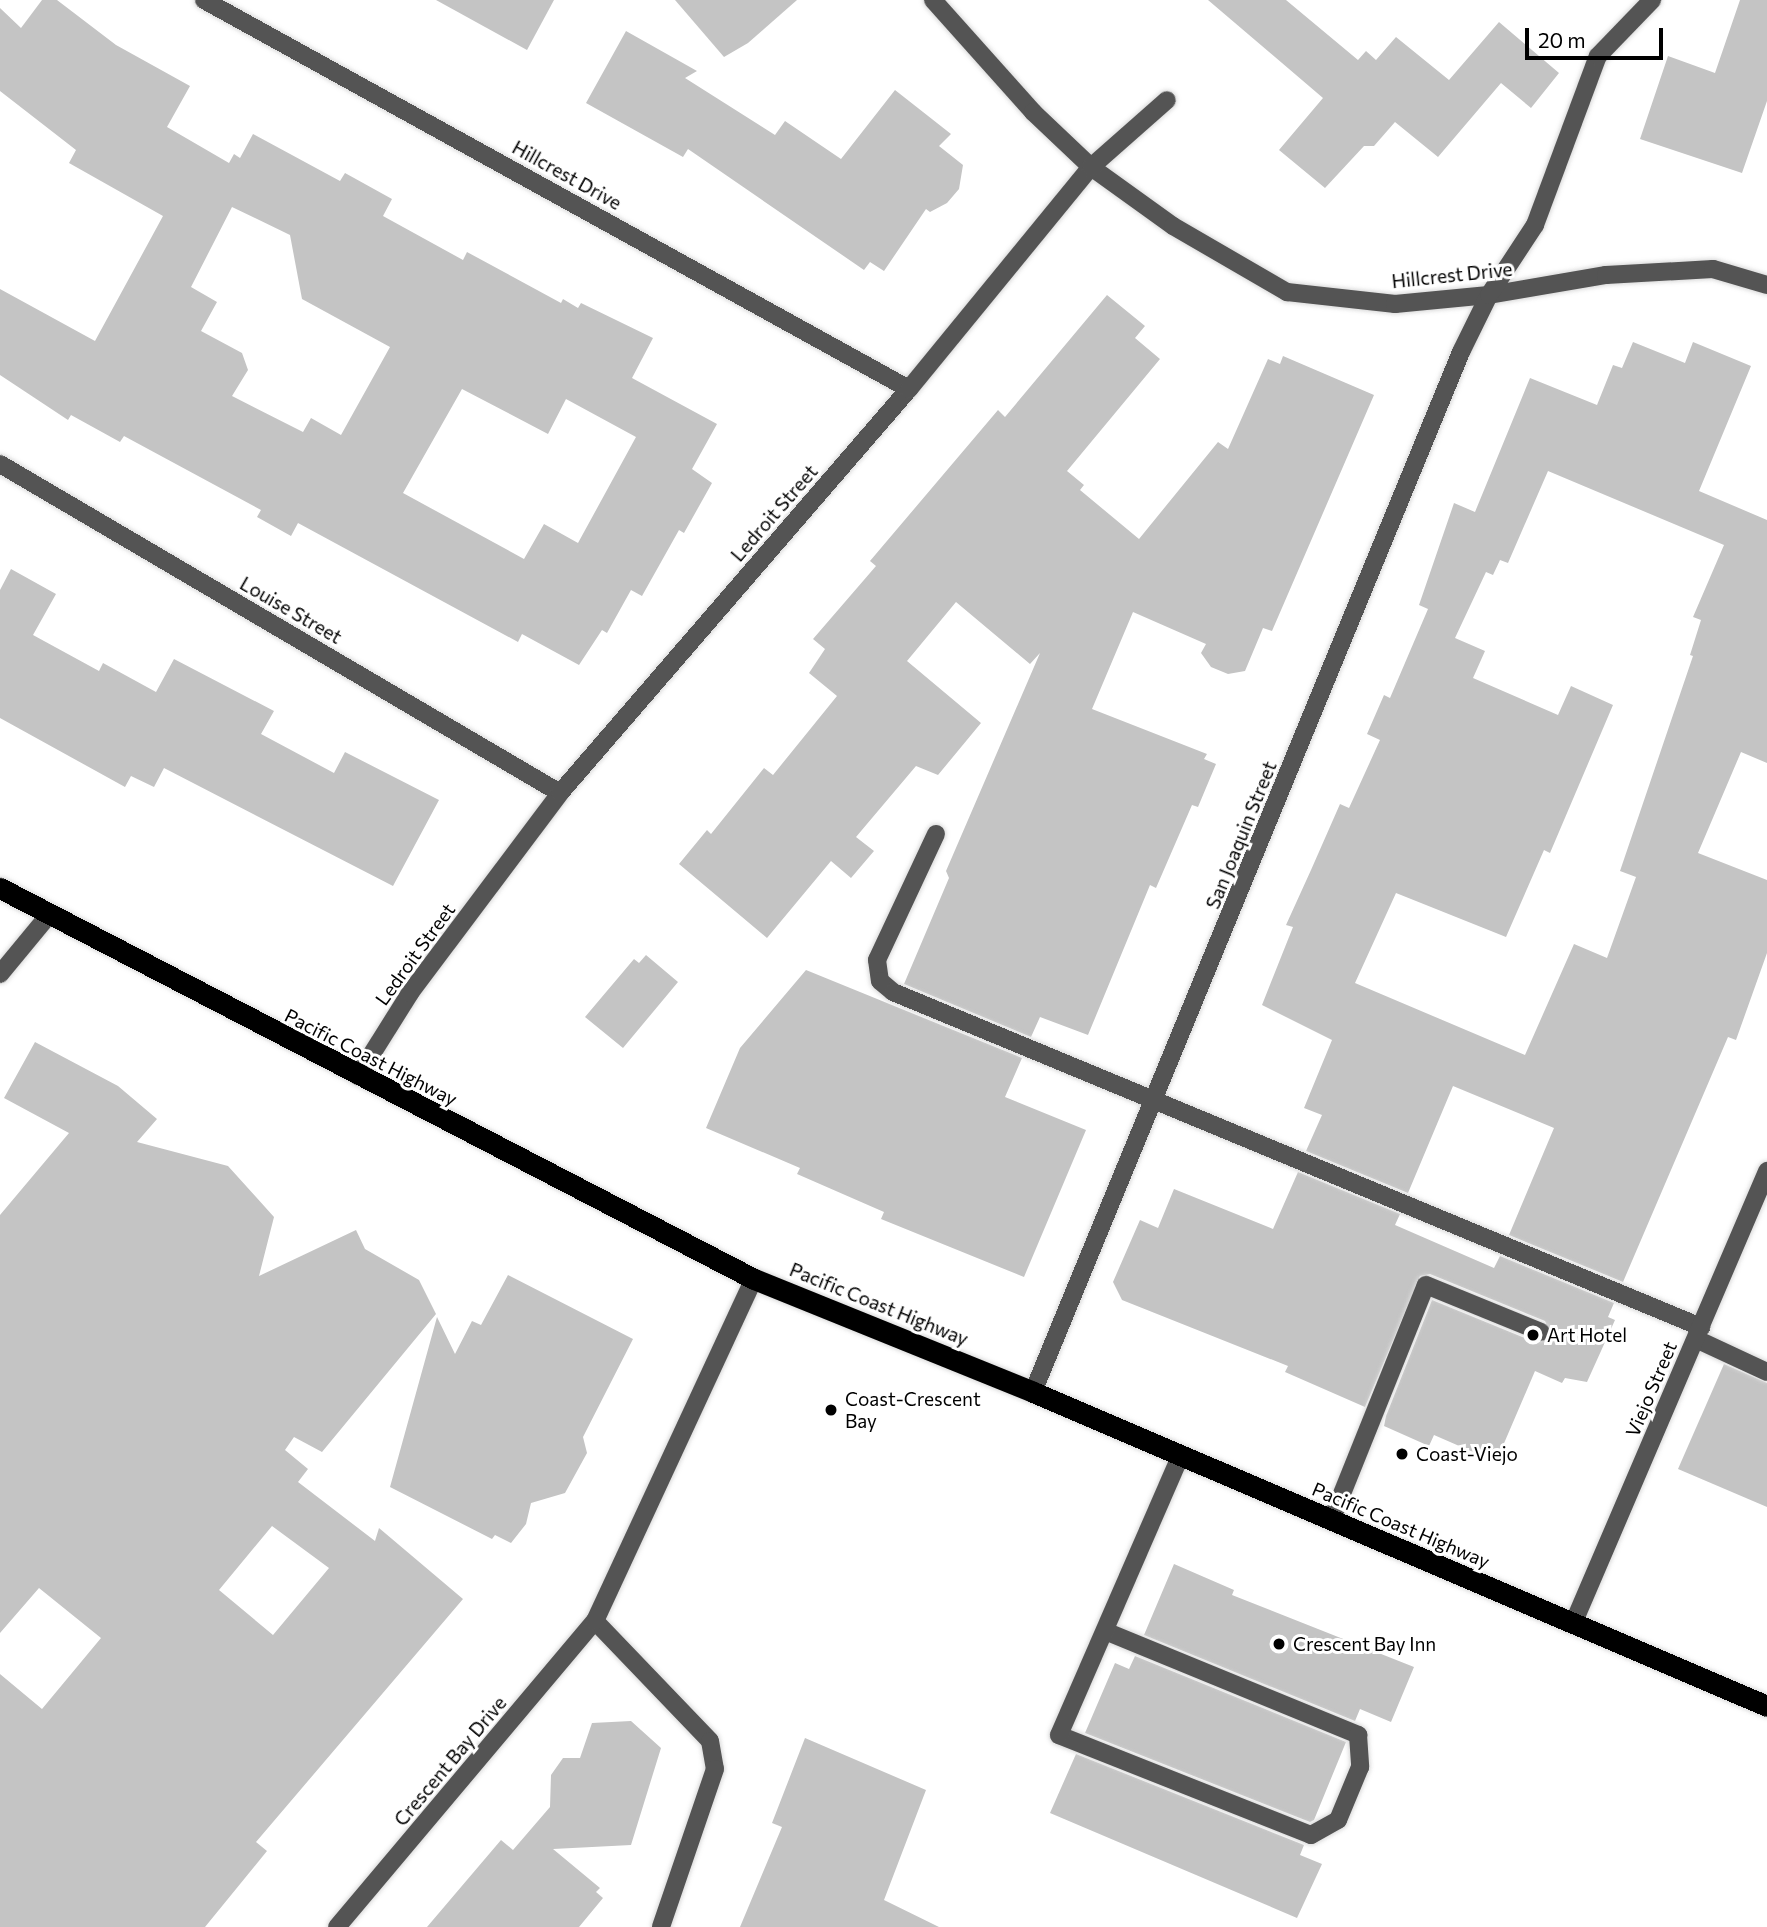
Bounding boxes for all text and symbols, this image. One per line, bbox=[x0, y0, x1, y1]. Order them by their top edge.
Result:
scale bar bbox=[1529, 14, 1667, 58]
text: 20 m bbox=[1538, 27, 1586, 52]
street label: Hillcrest Drive bbox=[508, 136, 626, 214]
street label: Hillcrest Drive bbox=[1390, 257, 1514, 293]
street label: Ledroit Street bbox=[726, 460, 822, 566]
street label: Louise Street bbox=[236, 572, 346, 648]
street label: San Joaquin Street bbox=[1201, 758, 1281, 912]
street label: Ledroit Street bbox=[370, 899, 460, 1009]
street label: Pacific Coast Highway bbox=[281, 1004, 461, 1110]
street label: Pacific Coast Highway bbox=[786, 1258, 972, 1350]
place label: Art Hotel bbox=[1547, 1324, 1627, 1346]
marker: Art Hotel bbox=[1525, 1327, 1541, 1343]
street label: Viejo Street bbox=[1621, 1338, 1681, 1440]
place label: Coast-Crescent Bay bbox=[845, 1388, 981, 1432]
marker: Coast-Crescent Bay bbox=[823, 1402, 839, 1418]
place label: Coast-Viejo bbox=[1416, 1443, 1518, 1465]
marker: Coast-Viejo bbox=[1394, 1446, 1410, 1462]
street label: Pacific Coast Highway bbox=[1309, 1477, 1493, 1573]
place label: Crescent Bay Inn bbox=[1293, 1633, 1436, 1655]
marker: Crescent Bay Inn bbox=[1271, 1636, 1287, 1652]
street label: Crescent Bay Drive bbox=[389, 1692, 511, 1830]

